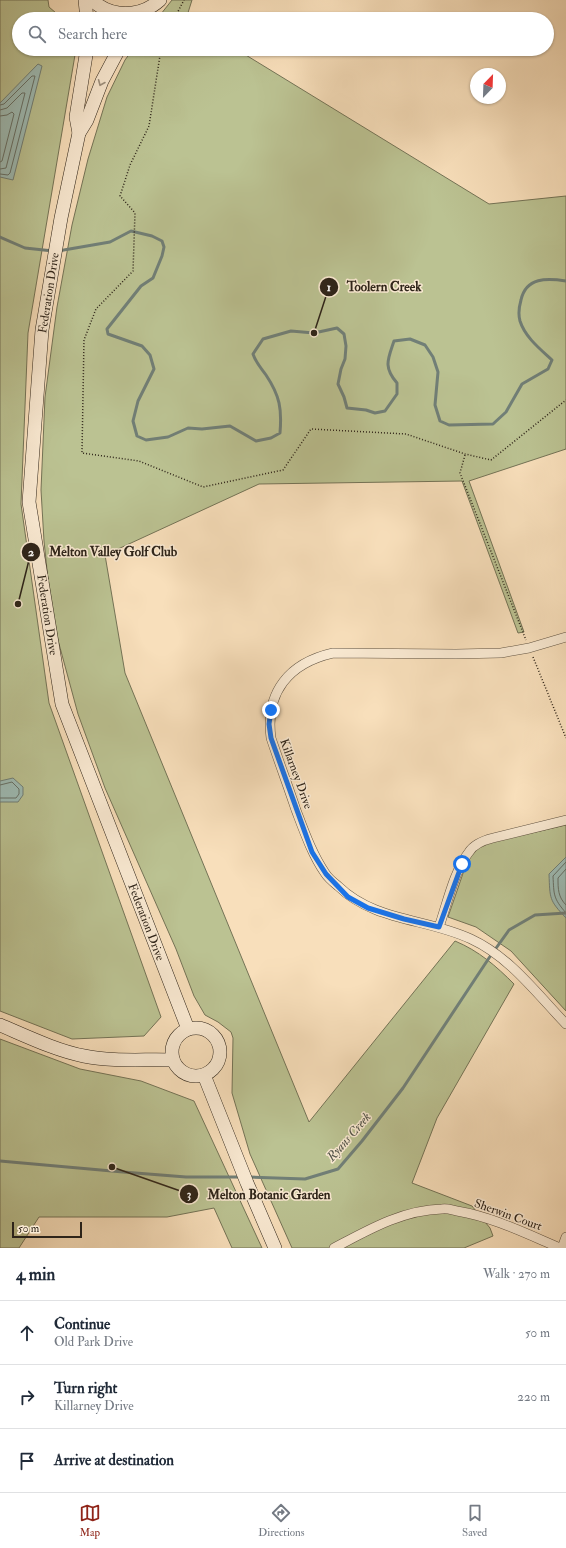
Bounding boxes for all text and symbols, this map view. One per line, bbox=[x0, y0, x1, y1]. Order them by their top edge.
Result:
search box bbox=[12, 12, 554, 56]
icon: search bbox=[26, 23, 48, 45]
text: Search here bbox=[58, 25, 127, 44]
north arrow bbox=[470, 68, 506, 104]
one-way arrow bbox=[98, 79, 106, 87]
street label: Federation Drive bbox=[35, 252, 63, 334]
callout: Toolern Creek bbox=[319, 274, 429, 299]
text: Toolern Creek bbox=[346, 279, 422, 295]
text: 1 bbox=[327, 280, 331, 295]
callout: Melton Valley Golf Club bbox=[21, 539, 185, 564]
text: Melton Valley Golf Club bbox=[48, 544, 178, 561]
text: 2 bbox=[28, 545, 34, 560]
street label: Federation Drive bbox=[33, 574, 61, 656]
route end bbox=[262, 701, 280, 719]
street label: Killarney Drive bbox=[276, 737, 316, 811]
route start bbox=[453, 855, 471, 873]
street label: Federation Drive bbox=[124, 881, 168, 963]
water label: Ryans Creek bbox=[323, 1109, 374, 1165]
callout: Melton Botanic Garden bbox=[179, 1182, 338, 1207]
text: 3 bbox=[187, 1187, 192, 1202]
text: Melton Botanic Garden bbox=[207, 1187, 331, 1203]
street label: Sherwin Court bbox=[472, 1196, 544, 1234]
scale bar bbox=[12, 1220, 82, 1239]
text: 50 m bbox=[18, 1222, 39, 1235]
text: 4 min bbox=[16, 1264, 55, 1285]
text: Walk · 270 m bbox=[483, 1266, 550, 1282]
text: Continue bbox=[54, 1315, 110, 1334]
icon: ahead bbox=[16, 1322, 38, 1344]
text: 50 m bbox=[525, 1325, 550, 1341]
text: Old Park Drive bbox=[54, 1334, 133, 1350]
text: Turn right bbox=[54, 1379, 117, 1398]
icon: right bbox=[16, 1386, 38, 1408]
text: 220 m bbox=[517, 1389, 550, 1405]
text: Killarney Drive bbox=[54, 1398, 134, 1414]
icon: arrive bbox=[16, 1450, 38, 1472]
text: Arrive at destination bbox=[54, 1451, 174, 1470]
tab: Map bbox=[79, 1502, 101, 1539]
tab: Directions bbox=[258, 1502, 305, 1539]
tab: Saved bbox=[462, 1502, 487, 1539]

